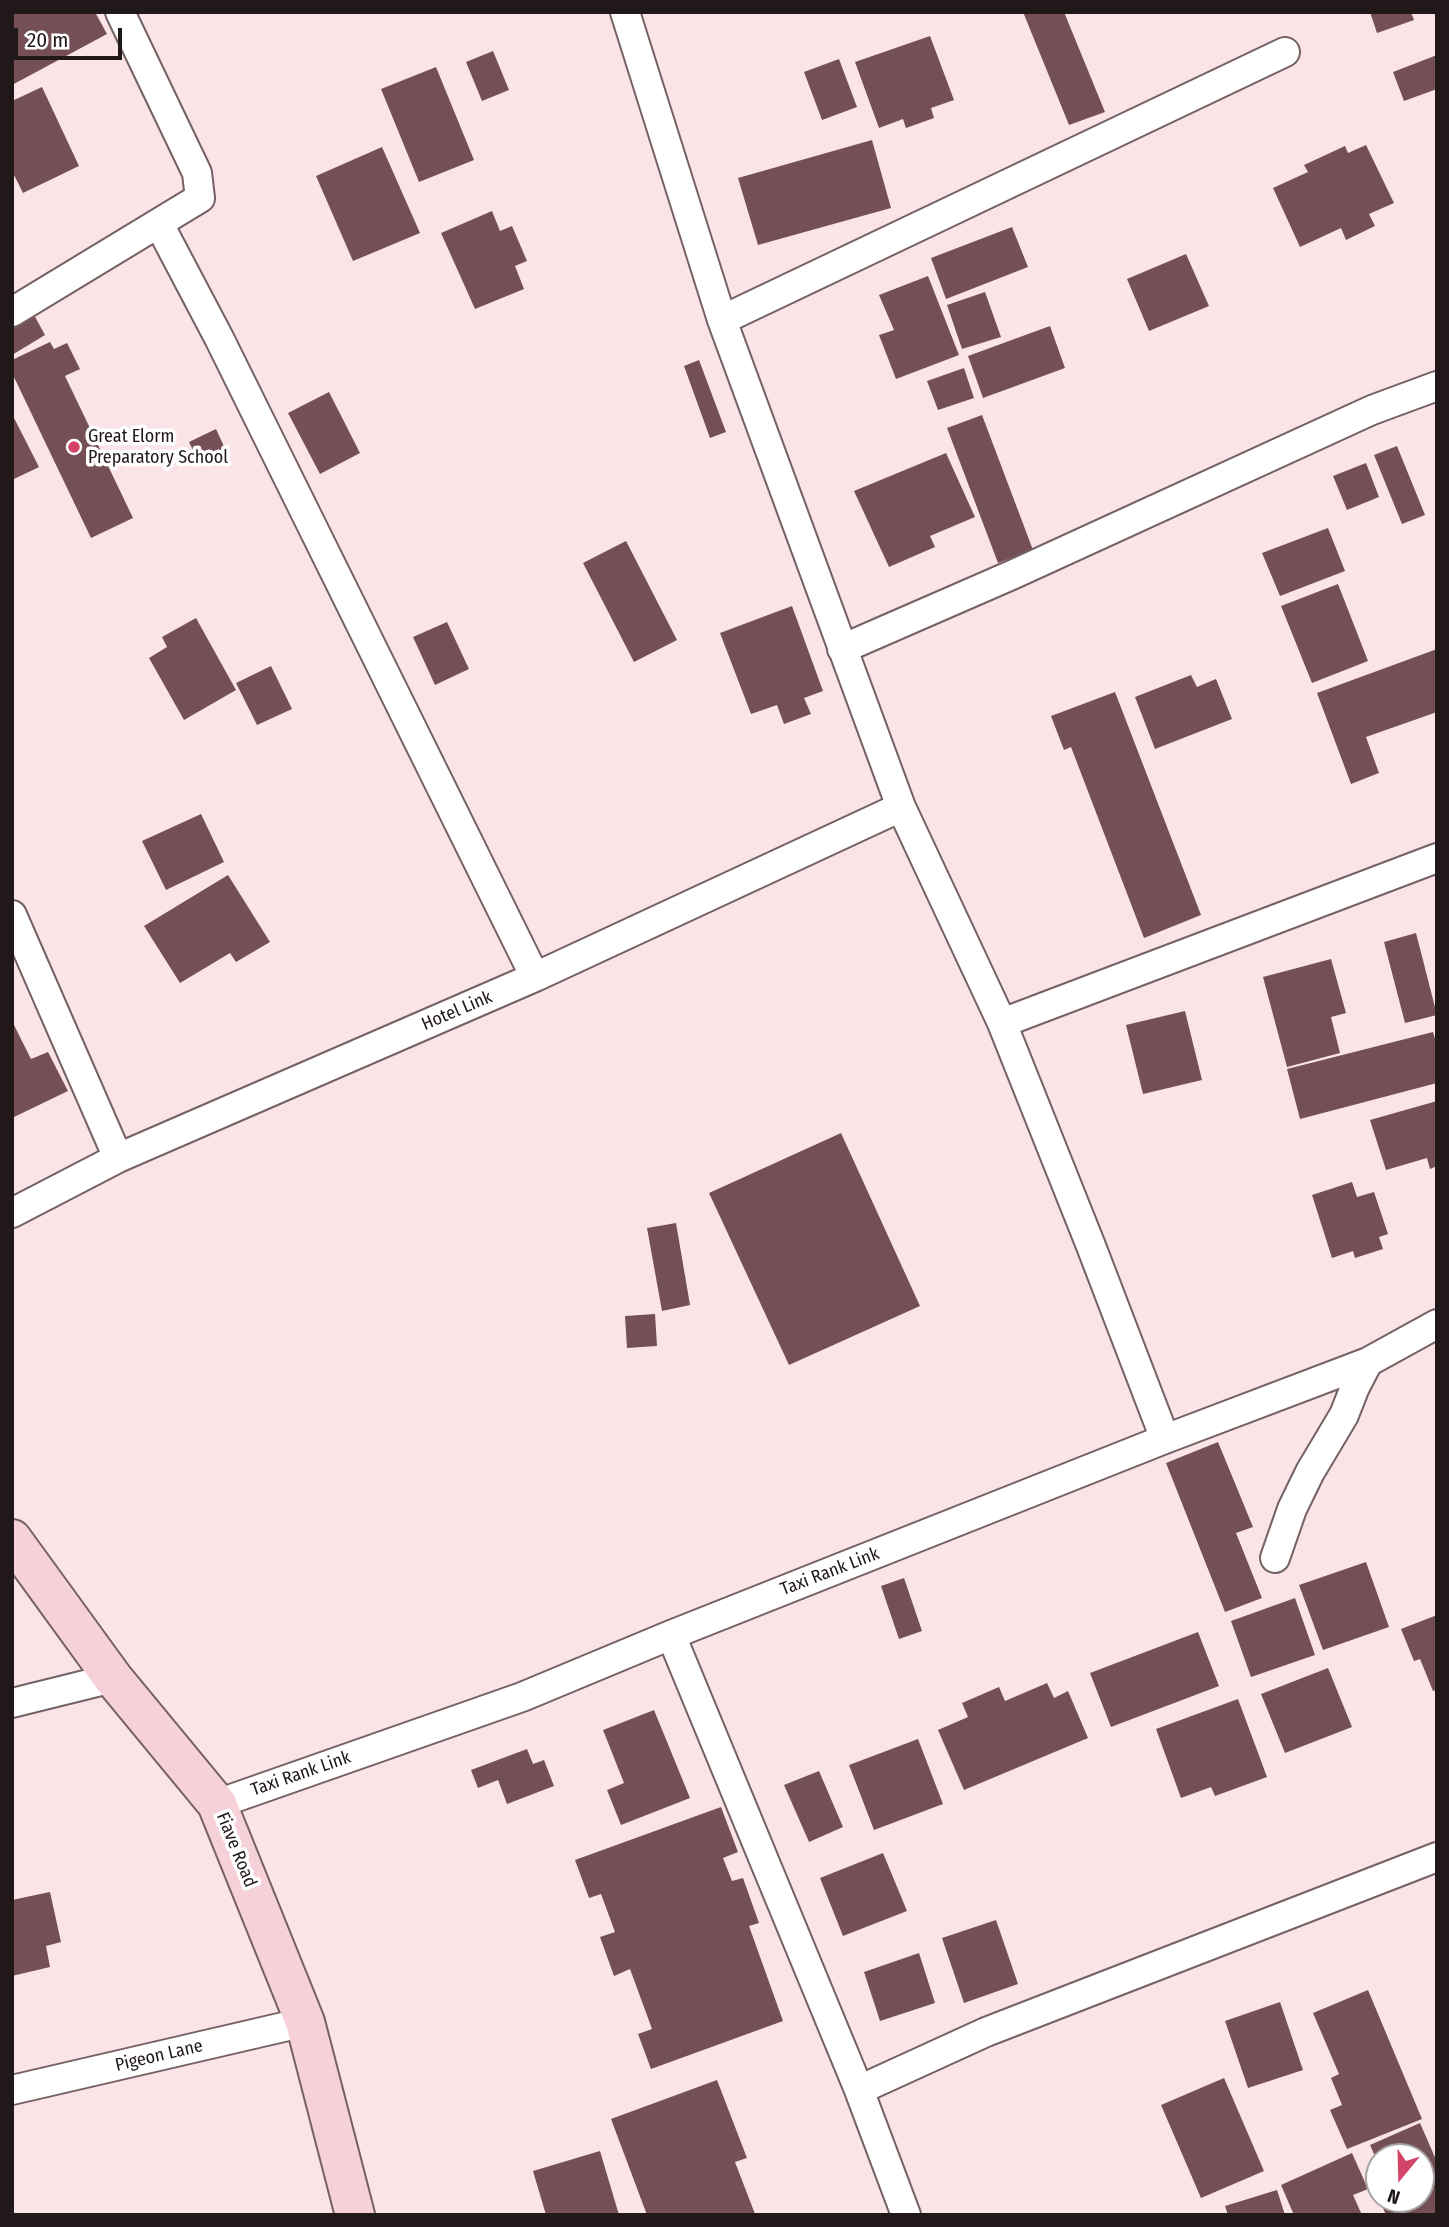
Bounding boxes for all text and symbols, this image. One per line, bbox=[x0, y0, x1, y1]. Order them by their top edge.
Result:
scale bar bbox=[18, 14, 126, 58]
text: 20 m bbox=[27, 27, 68, 53]
place label: Great Elorm Preparatory School bbox=[88, 426, 228, 468]
marker: Great Elorm Preparatory School bbox=[66, 439, 82, 455]
street label: Hotel Link bbox=[419, 987, 495, 1035]
street label: Taxi Rank Link bbox=[778, 1543, 882, 1601]
street label: Taxi Rank Link bbox=[248, 1747, 354, 1801]
street label: Fiave Road bbox=[211, 1809, 261, 1891]
street label: Pigeon Lane bbox=[113, 2035, 205, 2077]
north arrow bbox=[1365, 2143, 1435, 2213]
text: N bbox=[1385, 2184, 1403, 2209]

